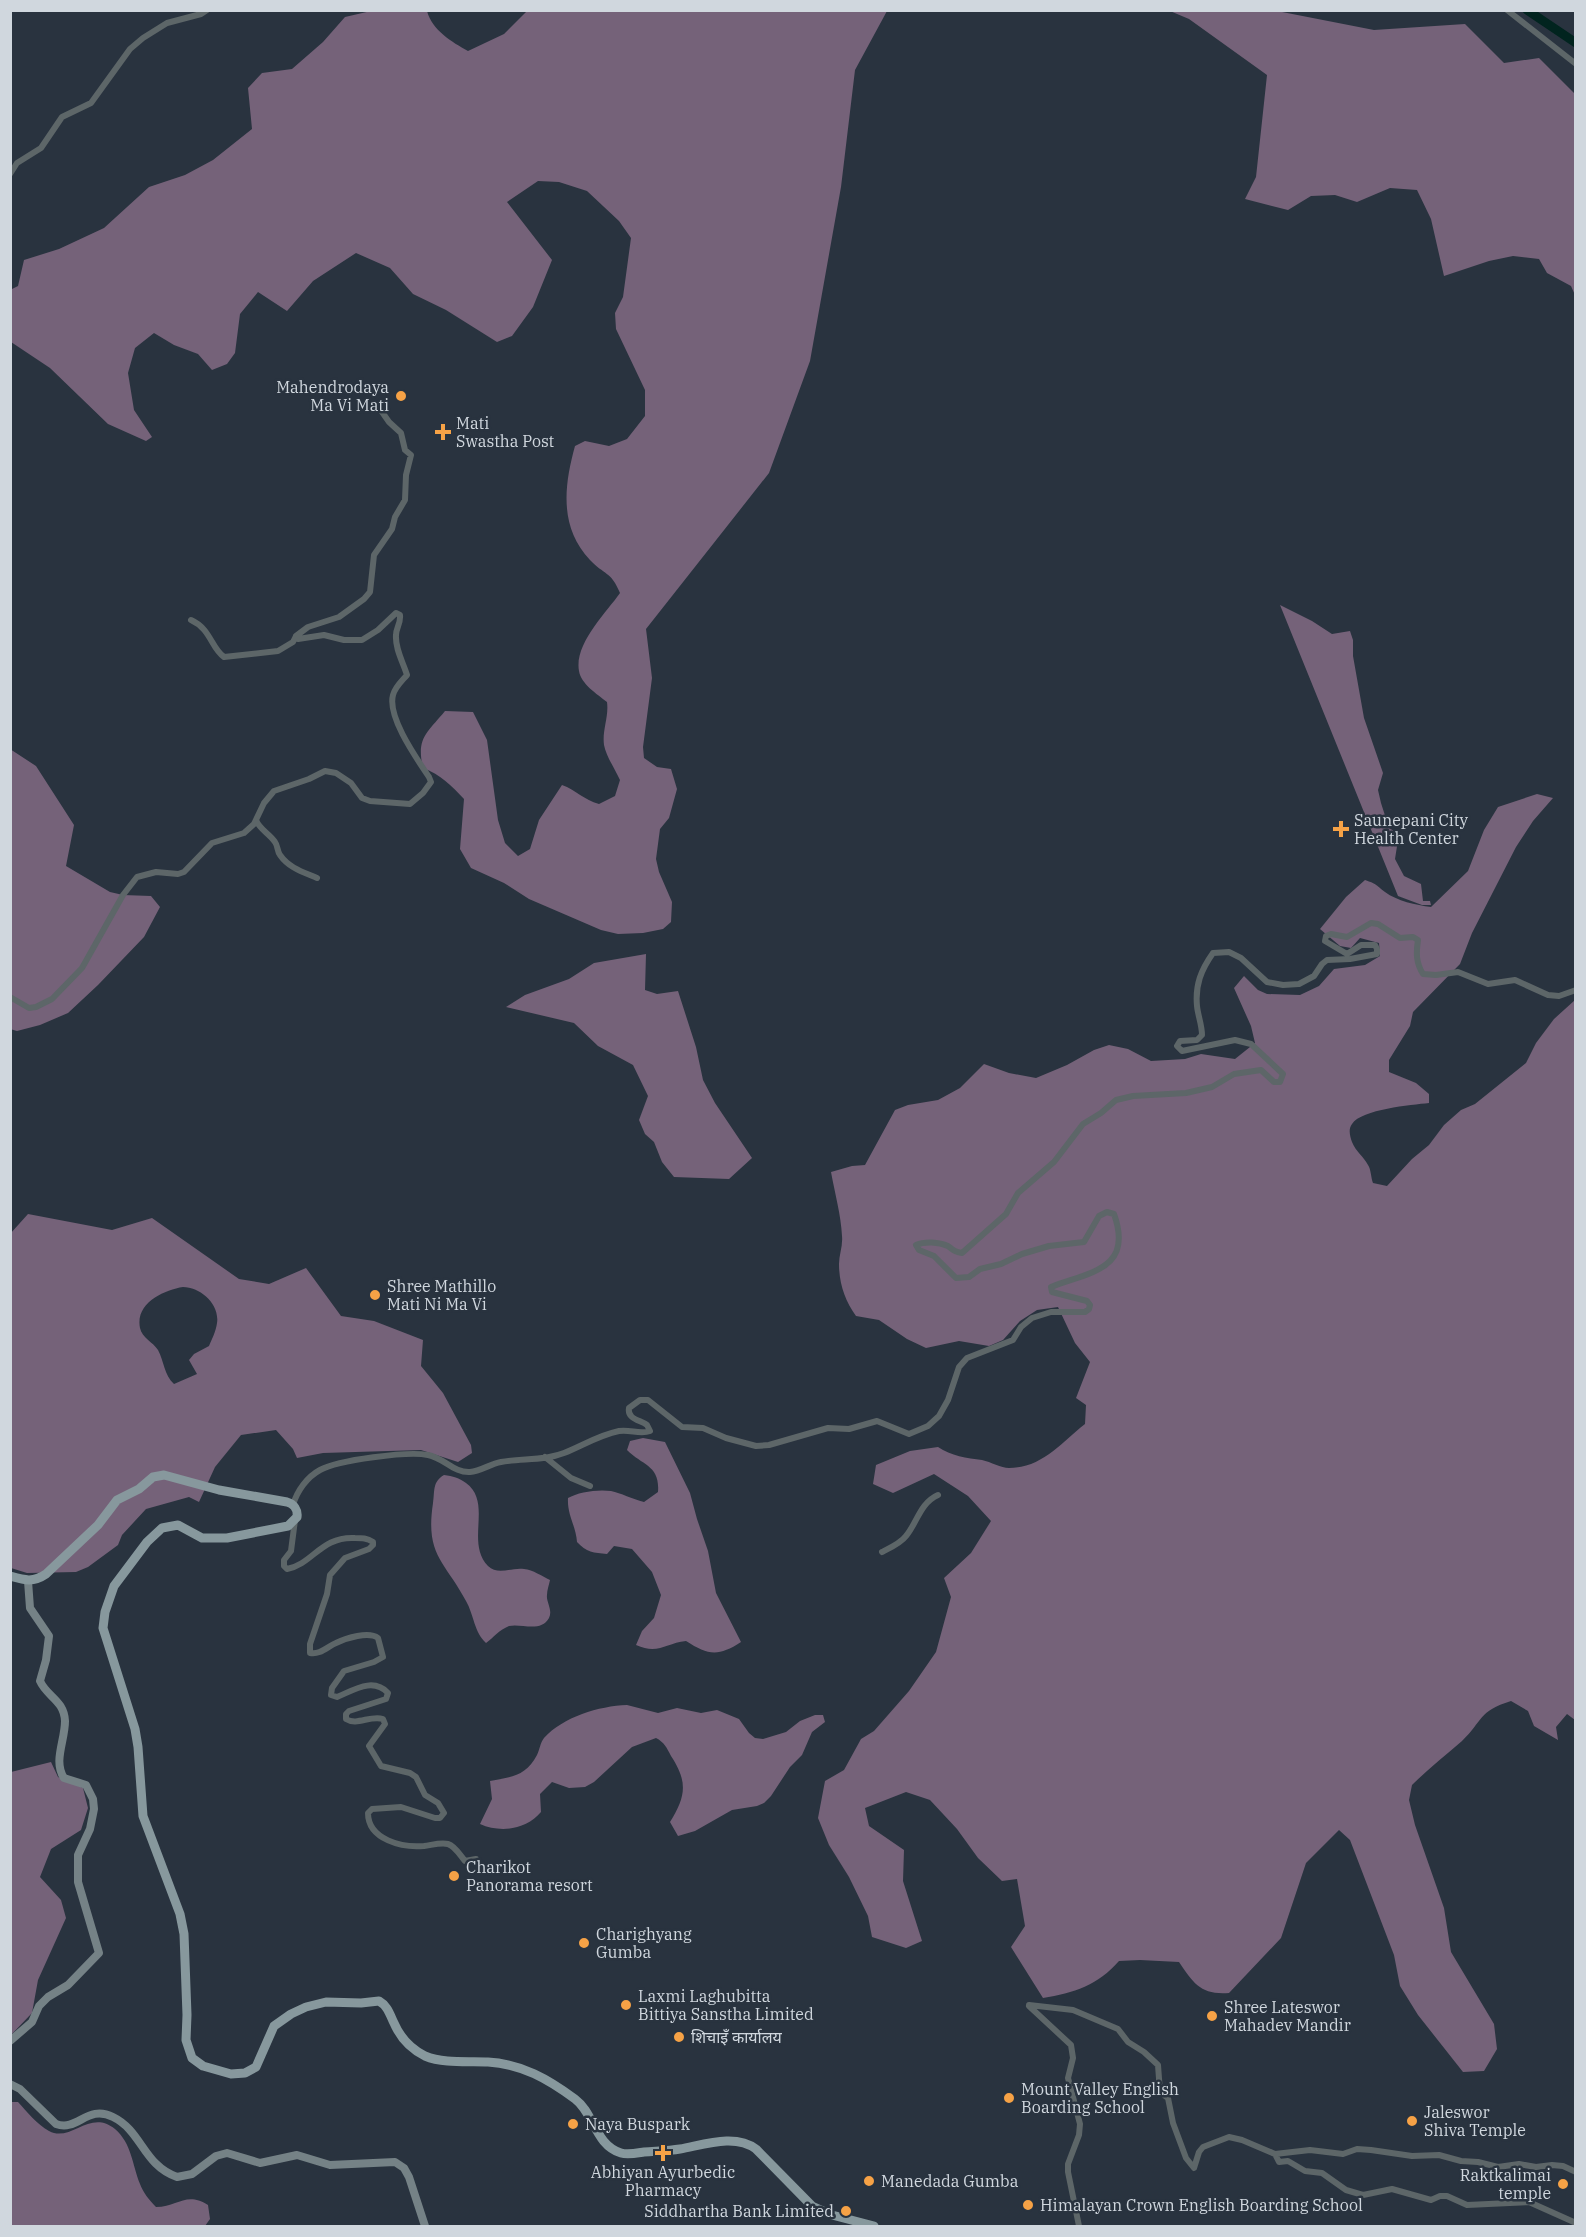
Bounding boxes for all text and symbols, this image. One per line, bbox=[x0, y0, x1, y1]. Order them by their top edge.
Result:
place label: Mahendrodaya Ma Vi Mati bbox=[276, 377, 389, 415]
marker: Mahendrodaya Ma Vi Mati bbox=[394, 389, 408, 403]
place label: Mati Swastha Post bbox=[456, 413, 555, 451]
marker: Mati Swastha Post bbox=[434, 423, 452, 441]
place label: Saunepani City Health Center bbox=[1354, 810, 1469, 848]
marker: Saunepani City Health Center bbox=[1332, 820, 1350, 838]
place label: Shree Mathillo Mati Ni Ma Vi bbox=[387, 1276, 496, 1314]
marker: Shree Mathillo Mati Ni Ma Vi bbox=[368, 1288, 382, 1302]
place label: Charikot Panorama resort bbox=[466, 1857, 593, 1895]
marker: Charikot Panorama resort bbox=[447, 1869, 461, 1883]
place label: Charighyang Gumba bbox=[596, 1924, 692, 1962]
marker: Charighyang Gumba bbox=[577, 1936, 591, 1950]
place label: Laxmi Laghubitta Bittiya Sanstha Limited bbox=[638, 1986, 814, 2024]
place label: Shree Lateswor Mahadev Mandir bbox=[1224, 1997, 1351, 2035]
marker: Laxmi Laghubitta Bittiya Sanstha Limited bbox=[619, 1998, 633, 2012]
marker: Shree Lateswor Mahadev Mandir bbox=[1205, 2009, 1219, 2023]
place label: शिचाइँ कार्यालय bbox=[691, 2027, 783, 2047]
marker: शिचाइँ कार्यालय bbox=[672, 2030, 686, 2044]
place label: Mount Valley English Boarding School bbox=[1021, 2079, 1179, 2117]
marker: Mount Valley English Boarding School bbox=[1002, 2091, 1016, 2105]
place label: Jaleswor Shiva Temple bbox=[1424, 2102, 1526, 2140]
place label: Naya Buspark bbox=[585, 2114, 691, 2134]
marker: Jaleswor Shiva Temple bbox=[1405, 2114, 1419, 2128]
marker: Naya Buspark bbox=[566, 2117, 580, 2131]
marker: Abhiyan Ayurbedic Pharmacy bbox=[656, 2146, 670, 2160]
place label: Abhiyan Ayurbedic Pharmacy bbox=[591, 2162, 735, 2200]
place label: Raktkalimai temple bbox=[1460, 2165, 1551, 2203]
place label: Manedada Gumba bbox=[881, 2171, 1019, 2191]
marker: Manedada Gumba bbox=[862, 2174, 876, 2188]
marker: Raktkalimai temple bbox=[1556, 2177, 1570, 2191]
place label: Himalayan Crown English Boarding School bbox=[1040, 2195, 1363, 2215]
marker: Himalayan Crown English Boarding School bbox=[1021, 2198, 1035, 2212]
place label: Siddhartha Bank Limited bbox=[644, 2201, 834, 2221]
marker: Siddhartha Bank Limited bbox=[839, 2204, 853, 2218]

